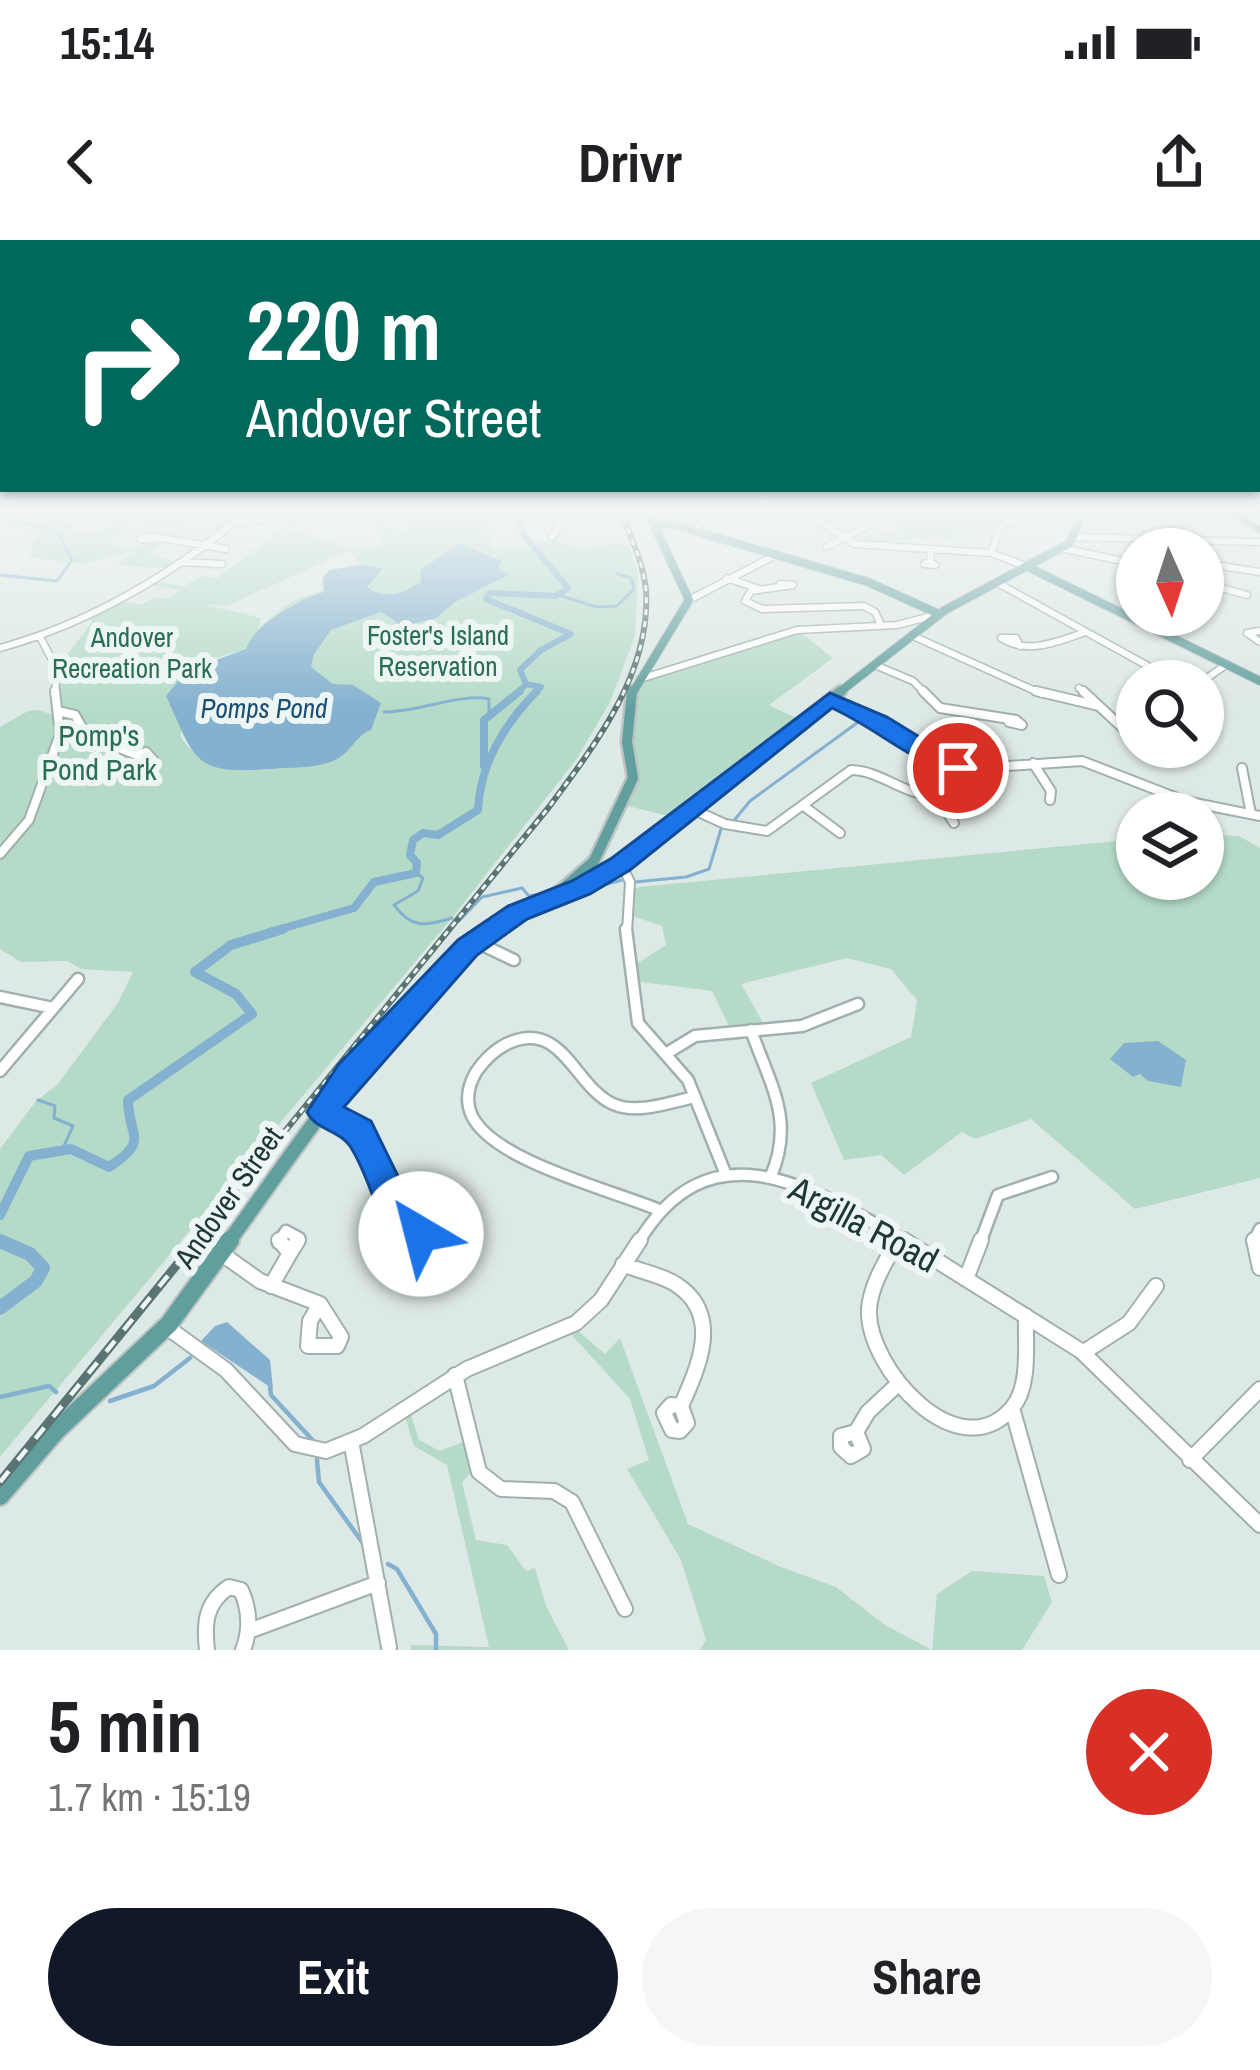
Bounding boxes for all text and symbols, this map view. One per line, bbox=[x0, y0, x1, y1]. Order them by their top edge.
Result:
text: 15:14 bbox=[60, 12, 154, 73]
text: Drivr bbox=[578, 126, 682, 199]
icon: back bbox=[48, 129, 114, 195]
icon: share bbox=[1146, 129, 1212, 195]
text: 220 m bbox=[246, 273, 441, 386]
icon: right bbox=[48, 288, 204, 444]
text: Andover Street bbox=[246, 381, 541, 454]
north arrow bbox=[1116, 528, 1224, 636]
map controls bbox=[1116, 528, 1224, 900]
park label: Foster's Island Reservation bbox=[367, 617, 509, 684]
park label: Andover Recreation Park bbox=[52, 619, 213, 686]
button: search bbox=[1116, 660, 1224, 768]
water label: Pomps Pond bbox=[201, 690, 328, 726]
park label: Pomp's Pond Park bbox=[42, 715, 157, 789]
pin bbox=[907, 717, 1009, 819]
icon: arrive bbox=[925, 735, 991, 801]
button: layers bbox=[1116, 792, 1224, 900]
street label: Andover Street bbox=[164, 1118, 292, 1277]
street label: Argilla Road bbox=[780, 1164, 947, 1283]
position arrow bbox=[358, 1171, 484, 1297]
text: 5 min bbox=[48, 1677, 202, 1774]
button: close bbox=[1086, 1689, 1212, 1815]
text: 1.7 km · 15:19 bbox=[48, 1771, 251, 1823]
button: Exit bbox=[48, 1908, 618, 2046]
button: Share bbox=[642, 1908, 1212, 2046]

